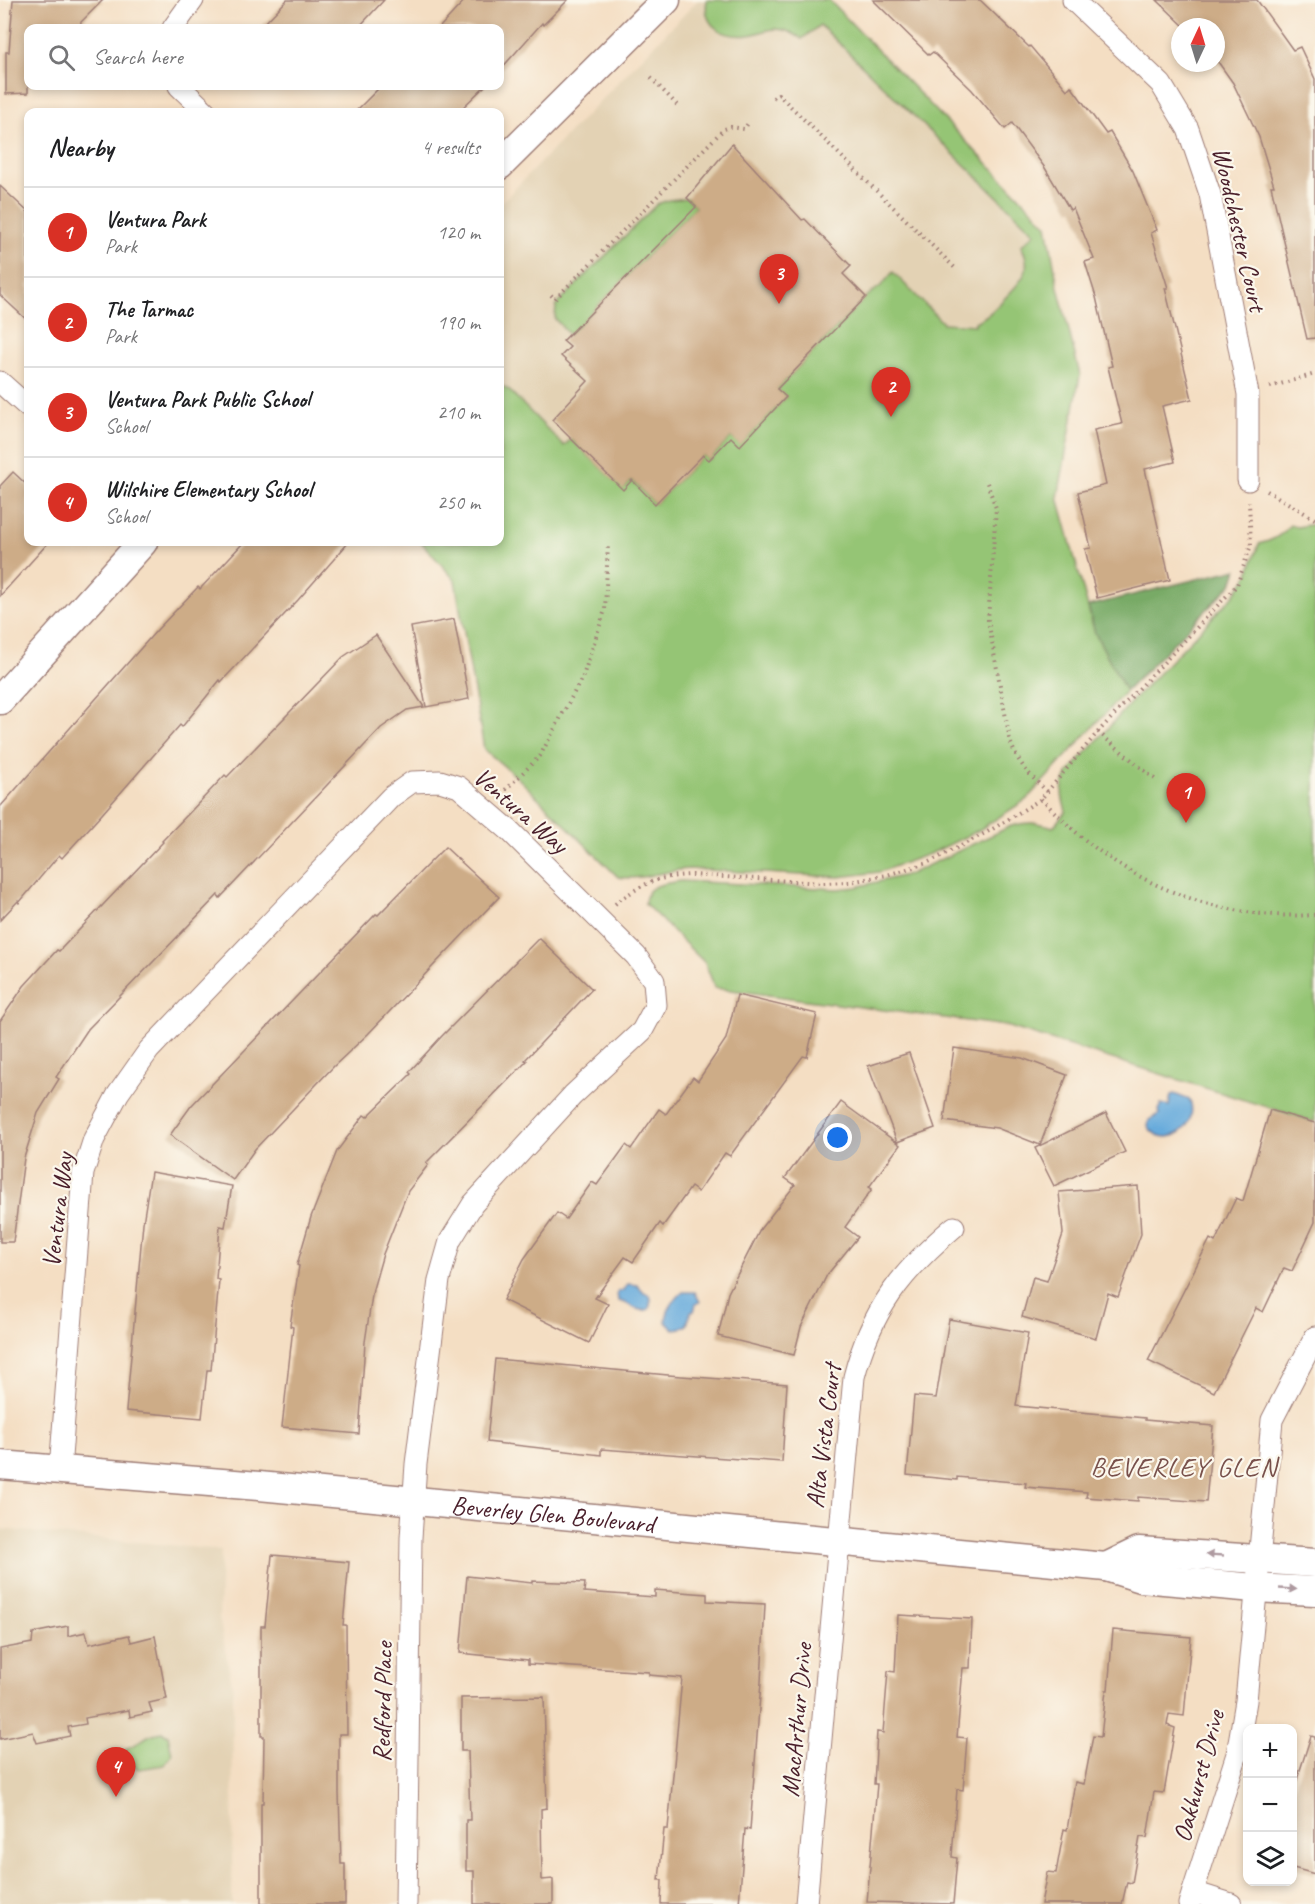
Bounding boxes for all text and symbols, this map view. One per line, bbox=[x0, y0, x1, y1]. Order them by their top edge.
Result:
north arrow bbox=[1171, 18, 1225, 72]
search box bbox=[24, 24, 504, 90]
icon: search bbox=[45, 41, 78, 74]
text: Search here bbox=[93, 43, 183, 71]
text: Nearby bbox=[48, 131, 113, 164]
text: 4 results bbox=[421, 135, 480, 160]
street label: Woodchester Court bbox=[1205, 144, 1275, 317]
text: Ventura Park bbox=[105, 206, 206, 234]
text: 1 bbox=[63, 220, 72, 245]
text: 120 m bbox=[437, 220, 480, 245]
text: Park bbox=[105, 234, 137, 259]
pin: 3 bbox=[760, 254, 798, 304]
text: The Tarmac bbox=[105, 296, 193, 324]
text: 2 bbox=[63, 310, 72, 335]
text: 190 m bbox=[437, 310, 480, 335]
text: Park bbox=[105, 324, 137, 349]
pin: 2 bbox=[872, 368, 910, 417]
text: Ventura Park Public School bbox=[105, 386, 310, 414]
text: 3 bbox=[63, 400, 72, 425]
text: 210 m bbox=[437, 400, 480, 425]
text: School bbox=[105, 414, 148, 439]
text: Wilshire Elementary School bbox=[105, 476, 312, 504]
text: 4 bbox=[63, 490, 72, 515]
text: 250 m bbox=[437, 490, 480, 515]
text: School bbox=[105, 504, 148, 529]
street label: Ventura Way bbox=[466, 760, 577, 862]
pin: 1 bbox=[1166, 774, 1206, 823]
your location bbox=[823, 1123, 852, 1152]
street label: Ventura Way bbox=[34, 1149, 81, 1269]
street label: Alta Vista Court bbox=[798, 1359, 849, 1510]
district label: BEVERLEY GLEN bbox=[1091, 1450, 1280, 1484]
street label: Beverley Glen Boulevard bbox=[450, 1488, 659, 1541]
one-way arrow bbox=[1205, 1551, 1224, 1560]
one-way arrow bbox=[1279, 1585, 1298, 1594]
street label: Redford Place bbox=[365, 1639, 400, 1762]
street label: MacArthur Drive bbox=[773, 1639, 820, 1798]
street label: Oakhurst Drive bbox=[1165, 1705, 1232, 1846]
map controls bbox=[1243, 1724, 1297, 1886]
button: + bbox=[1243, 1724, 1297, 1778]
pin: 4 bbox=[96, 1748, 136, 1797]
button: − bbox=[1243, 1778, 1297, 1832]
button: layers bbox=[1243, 1832, 1297, 1886]

